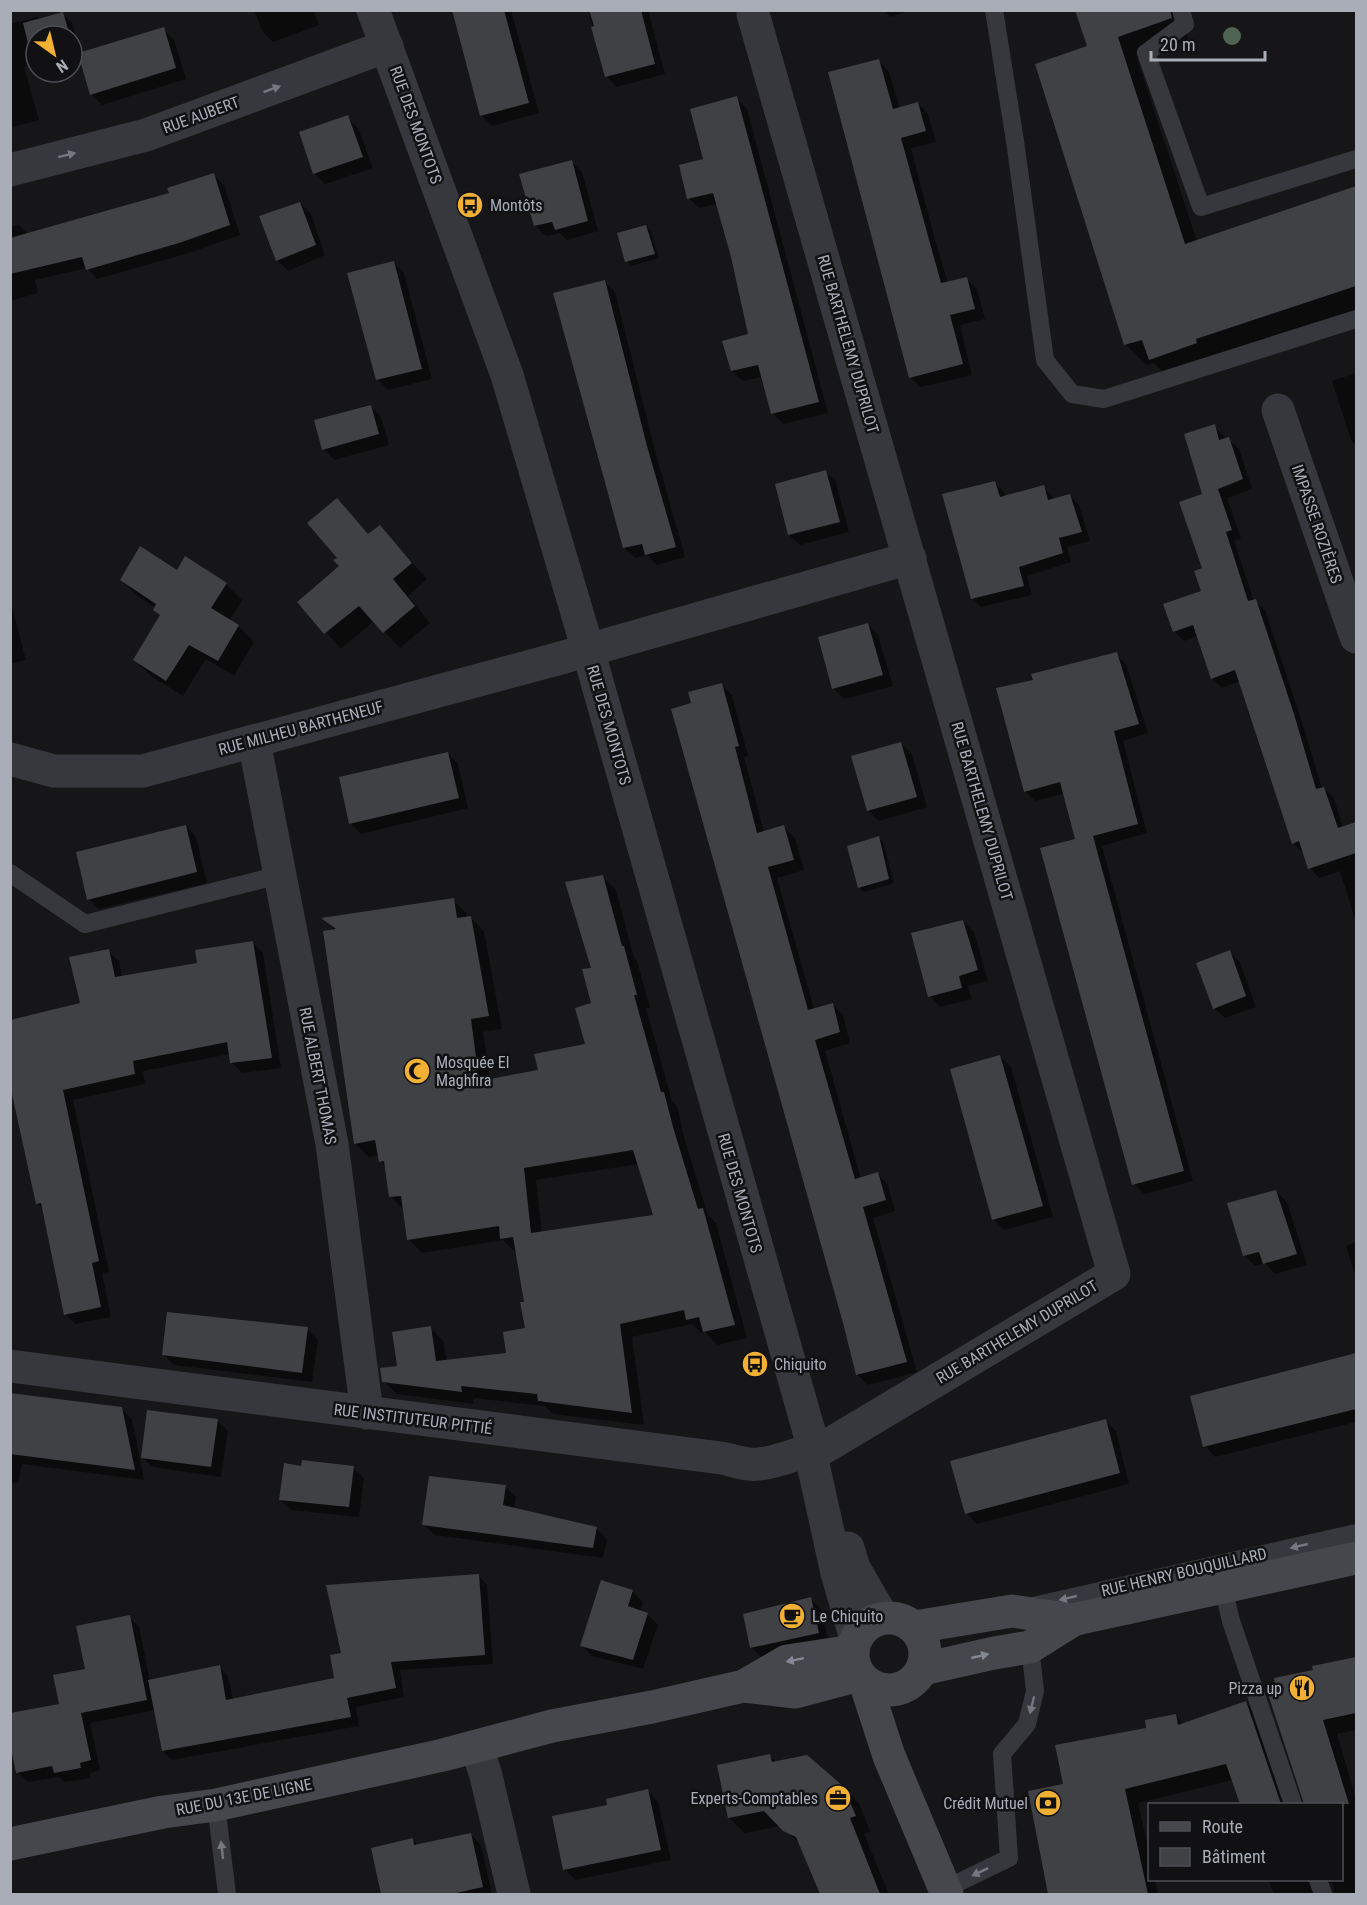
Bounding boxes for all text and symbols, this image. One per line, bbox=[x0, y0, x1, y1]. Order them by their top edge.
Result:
north arrow bbox=[24, 24, 84, 84]
scale bar bbox=[1151, 24, 1265, 62]
text: 20 m bbox=[1160, 34, 1195, 55]
text: N bbox=[53, 55, 71, 77]
street label: RUE DES MONTOTS bbox=[386, 64, 446, 186]
one-way arrow bbox=[263, 83, 281, 93]
street label: RUE AUBERT bbox=[160, 92, 242, 138]
one-way arrow bbox=[58, 150, 76, 160]
bus stop icon: Montôts bbox=[455, 190, 485, 220]
place label: Montôts bbox=[490, 196, 543, 215]
street label: RUE BARTHELEMY DUPRILOT bbox=[813, 252, 883, 436]
street label: IMPASSE ROZIÈRES bbox=[1288, 462, 1346, 586]
street label: RUE DES MONTOTS bbox=[583, 663, 635, 787]
street label: RUE MILHEU BARTHENEUF bbox=[216, 697, 386, 759]
street label: RUE BARTHELEMY DUPRILOT bbox=[947, 719, 1017, 903]
street label: RUE ALBERT THOMAS bbox=[295, 1006, 341, 1146]
place label: Mosquée El Maghfira bbox=[436, 1053, 509, 1090]
mosque icon: Mosquée El Maghfira bbox=[402, 1056, 432, 1086]
street label: RUE DES MONTOTS bbox=[714, 1131, 766, 1255]
street label: RUE BARTHELEMY DUPRILOT bbox=[933, 1276, 1101, 1388]
bus stop icon: Chiquito bbox=[740, 1349, 770, 1379]
place label: Chiquito bbox=[774, 1355, 827, 1374]
street label: RUE INSTITUTEUR PITTIÉ bbox=[333, 1400, 493, 1438]
one-way arrow bbox=[1290, 1542, 1309, 1551]
street label: RUE HENRY BOUQUILLARD bbox=[1099, 1544, 1269, 1600]
one-way arrow bbox=[1059, 1593, 1077, 1603]
cafe icon: Le Chiquito bbox=[777, 1601, 807, 1631]
place label: Le Chiquito bbox=[812, 1607, 883, 1626]
one-way arrow bbox=[971, 1650, 990, 1660]
one-way arrow bbox=[786, 1656, 805, 1665]
restaurant icon: Pizza up bbox=[1287, 1673, 1317, 1703]
place label: Pizza up bbox=[1228, 1679, 1282, 1698]
one-way arrow bbox=[1026, 1696, 1036, 1714]
street label: RUE DU 13E DE LIGNE bbox=[174, 1774, 314, 1819]
office icon: Experts-Comptables bbox=[823, 1783, 853, 1813]
bank icon: Crédit Mutuel bbox=[1033, 1788, 1063, 1818]
place label: Experts-Comptables bbox=[691, 1789, 818, 1808]
place label: Crédit Mutuel bbox=[943, 1794, 1028, 1813]
legend bbox=[1148, 1803, 1343, 1881]
text: Route bbox=[1202, 1816, 1243, 1837]
one-way arrow bbox=[217, 1840, 226, 1859]
text: Bâtiment bbox=[1202, 1846, 1266, 1867]
one-way arrow bbox=[971, 1867, 988, 1877]

